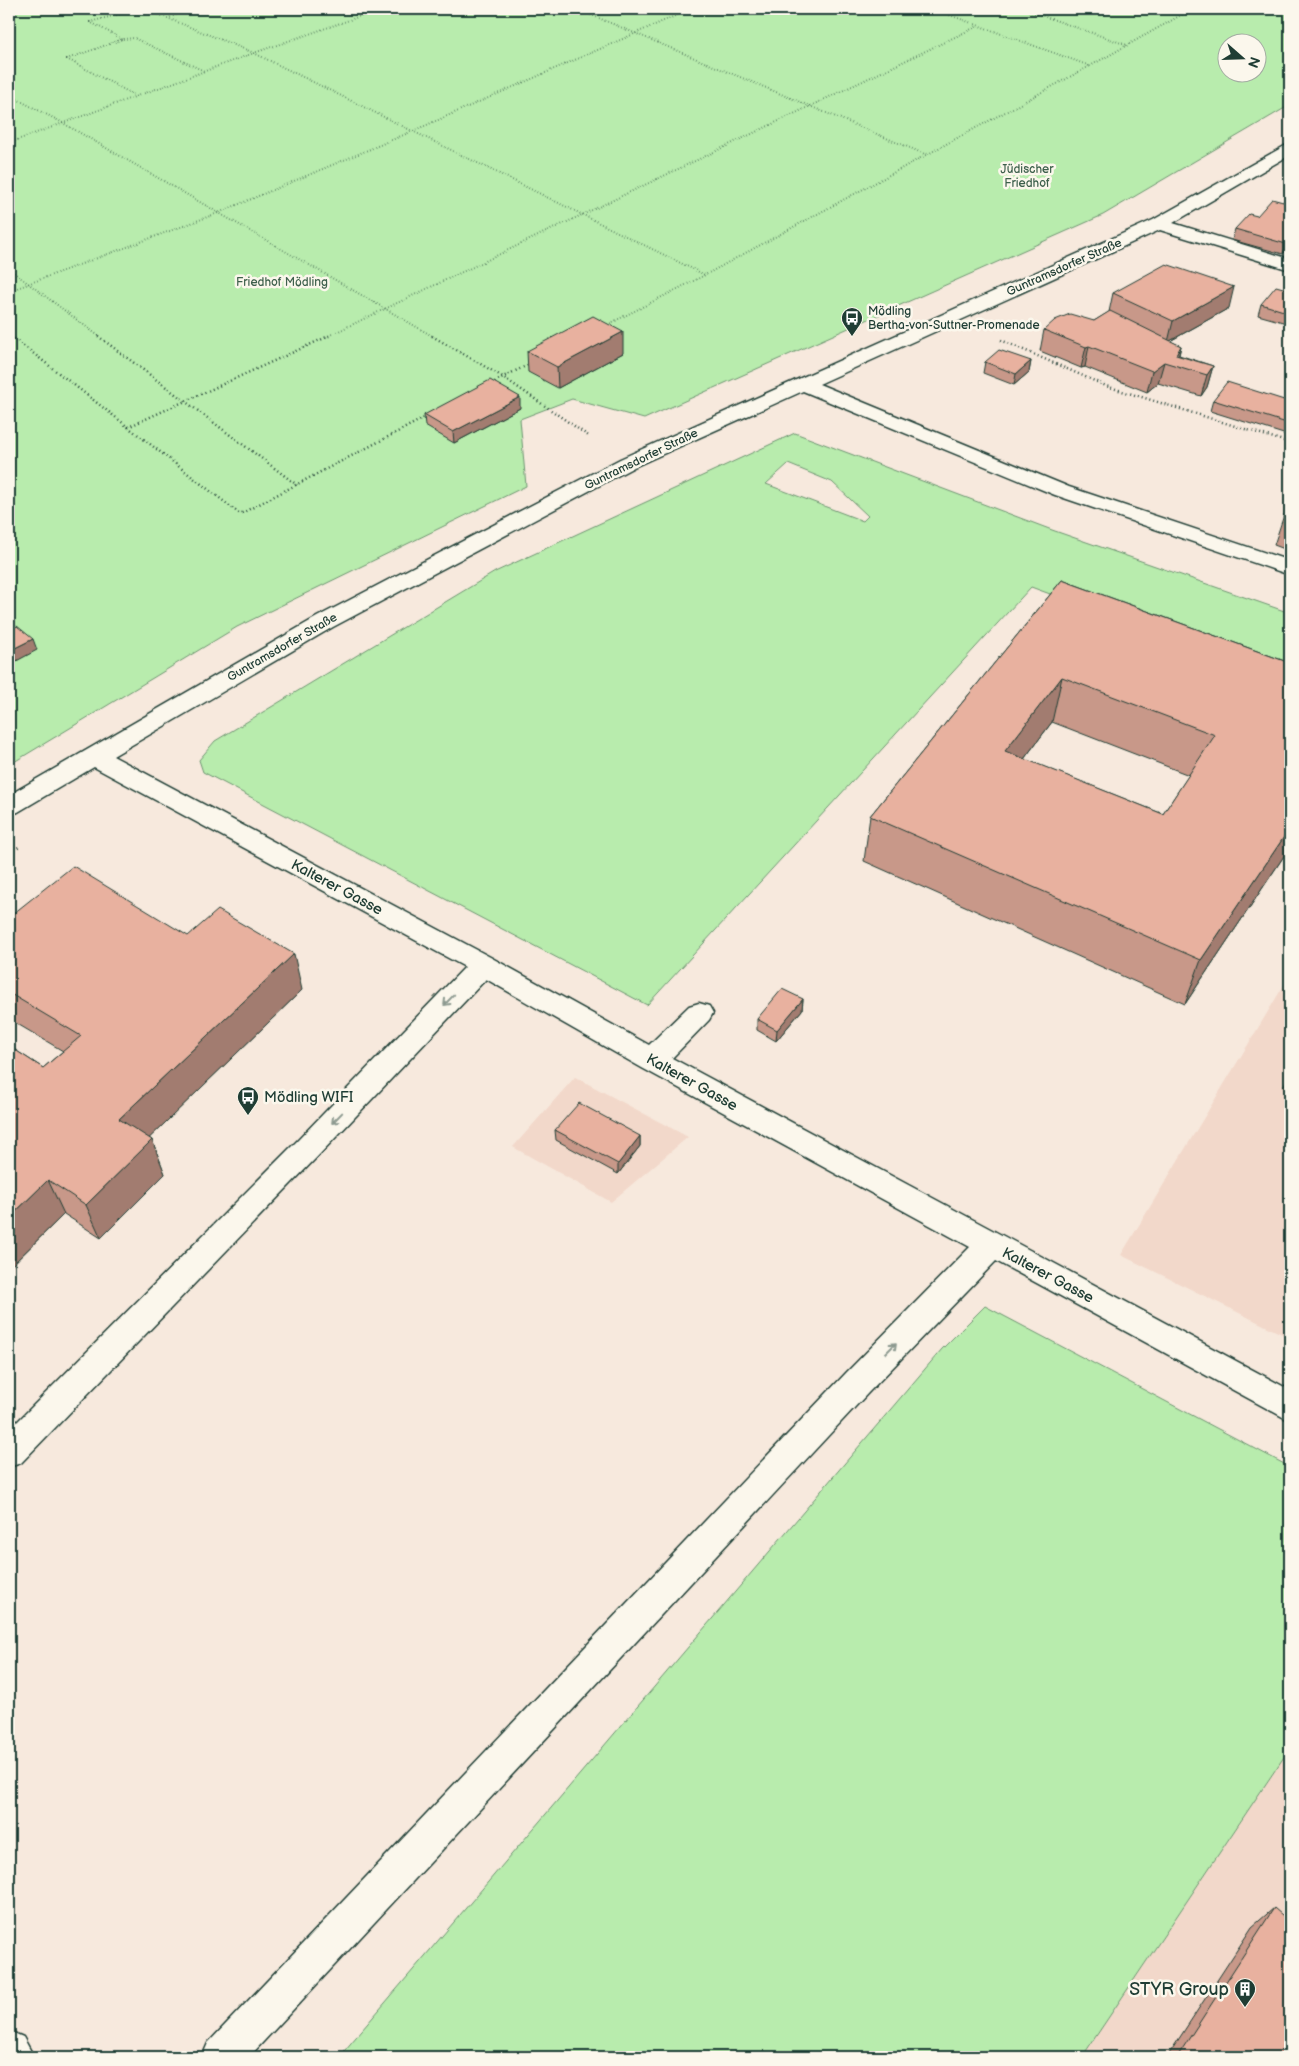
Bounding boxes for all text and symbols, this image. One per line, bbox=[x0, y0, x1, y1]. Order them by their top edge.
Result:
north arrow bbox=[1216, 32, 1266, 82]
text: N bbox=[1244, 54, 1264, 70]
park label: Jüdischer Friedhof bbox=[1000, 162, 1054, 191]
street label: Guntramsdorfer Straße bbox=[1004, 235, 1124, 300]
park label: Friedhof Mödling bbox=[236, 275, 328, 290]
place label: Mödling Bertha-von-Suttner-Promenade bbox=[868, 304, 1040, 333]
bus stop icon: Mödling Bertha-von-Suttner-Promenade bbox=[840, 306, 864, 337]
street label: Guntramsdorfer Straße bbox=[582, 425, 700, 493]
street label: Guntramsdorfer Straße bbox=[225, 610, 340, 685]
street label: Kalterer Gasse bbox=[288, 855, 386, 920]
one-way arrow bbox=[443, 994, 455, 1006]
street label: Kalterer Gasse bbox=[643, 1050, 741, 1115]
bus stop icon: Mödling WIFI bbox=[236, 1085, 260, 1116]
place label: Mödling WIFI bbox=[264, 1088, 354, 1107]
one-way arrow bbox=[331, 1111, 343, 1124]
street label: Kalterer Gasse bbox=[999, 1243, 1097, 1308]
one-way arrow bbox=[885, 1342, 898, 1354]
building icon: STYR Group bbox=[1233, 1977, 1257, 2008]
place label: STYR Group bbox=[1129, 1979, 1229, 2000]

